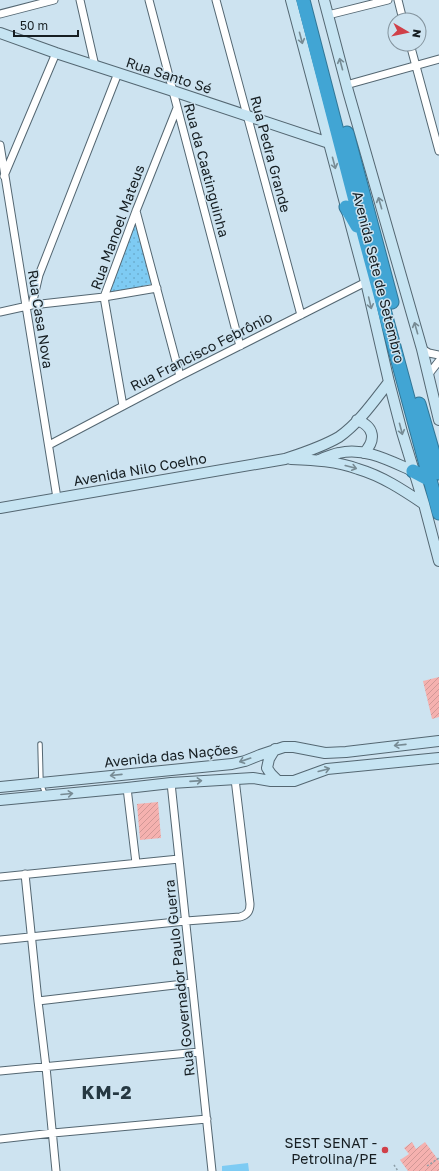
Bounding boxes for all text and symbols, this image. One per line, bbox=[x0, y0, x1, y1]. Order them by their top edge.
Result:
scale bar bbox=[14, 12, 78, 38]
north arrow bbox=[387, 12, 427, 52]
text: 50 m bbox=[20, 18, 48, 33]
text: N bbox=[410, 28, 424, 39]
one-way arrow bbox=[297, 31, 305, 44]
street label: Rua Santo Sé bbox=[124, 53, 214, 97]
one-way arrow bbox=[337, 58, 344, 71]
street label: Rua Pedra Grande bbox=[247, 94, 295, 214]
street label: Rua da Caatinguinha bbox=[181, 101, 233, 239]
one-way arrow bbox=[331, 157, 338, 170]
street label: Rua Manoel Mateus bbox=[87, 162, 147, 292]
street label: Avenida Sete de Setembro bbox=[349, 189, 409, 365]
one-way arrow bbox=[376, 196, 383, 209]
street label: Rua Casa Nova bbox=[25, 269, 57, 369]
one-way arrow bbox=[367, 296, 375, 309]
street label: Rua Francisco Febrônio bbox=[127, 308, 275, 394]
one-way arrow bbox=[412, 321, 419, 334]
one-way arrow bbox=[398, 422, 405, 435]
street label: Avenida Nilo Coelho bbox=[72, 449, 208, 489]
one-way arrow bbox=[345, 463, 358, 471]
street label: Avenida das Nações bbox=[103, 740, 239, 770]
one-way arrow bbox=[394, 742, 407, 749]
one-way arrow bbox=[240, 757, 252, 765]
one-way arrow bbox=[317, 766, 330, 773]
one-way arrow bbox=[110, 772, 123, 779]
one-way arrow bbox=[189, 778, 202, 785]
one-way arrow bbox=[60, 790, 73, 797]
street label: Rua Governador Paulo Guerra bbox=[160, 879, 198, 1077]
district label: KM-2 bbox=[82, 1081, 132, 1103]
place label: SEST SENAT - Petrolina/PE bbox=[285, 1134, 377, 1167]
marker: SEST SENAT - Petrolina/PE bbox=[380, 1145, 390, 1155]

